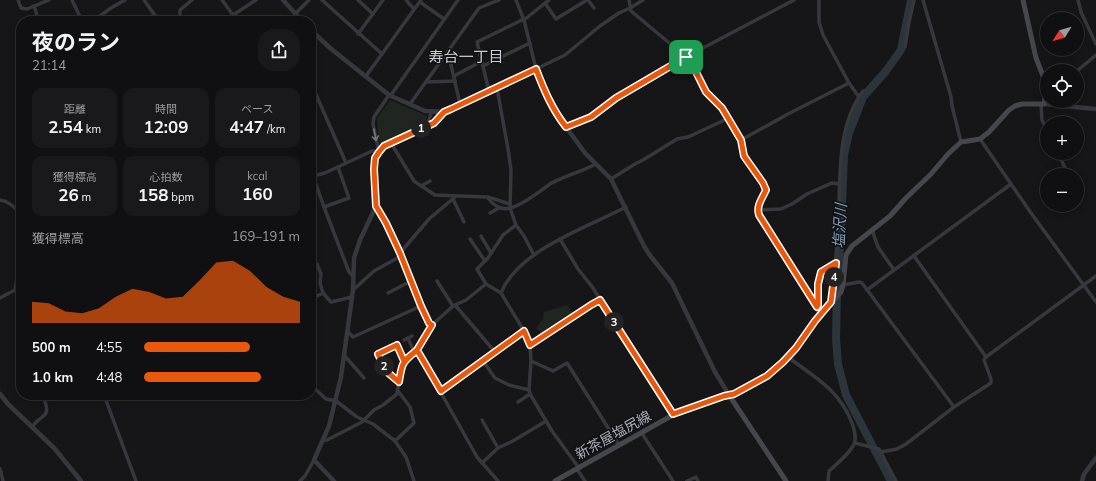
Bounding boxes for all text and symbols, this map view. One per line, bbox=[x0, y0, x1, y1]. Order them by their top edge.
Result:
north arrow bbox=[1040, 12, 1084, 56]
map controls bbox=[1040, 12, 1084, 212]
text: 夜のラン bbox=[32, 28, 120, 56]
button: share bbox=[258, 29, 300, 71]
pin bbox=[669, 40, 703, 74]
icon: arrive bbox=[675, 46, 697, 68]
district label: 寿台一丁目 bbox=[428, 47, 504, 66]
text: 21:14 bbox=[32, 57, 66, 73]
button: locate bbox=[1040, 64, 1084, 108]
text: 距離 bbox=[64, 102, 86, 116]
text: 時間 bbox=[155, 102, 177, 116]
text: ペース bbox=[241, 102, 274, 116]
text: 2.54 bbox=[48, 116, 83, 137]
text: 12:09 bbox=[143, 116, 189, 137]
text: 4:47 bbox=[229, 116, 264, 137]
button: + bbox=[1040, 116, 1084, 160]
pin: 1 bbox=[411, 118, 431, 138]
text: 1 bbox=[418, 121, 424, 135]
text: km bbox=[83, 122, 101, 136]
text: /km bbox=[264, 122, 285, 136]
one-way arrow bbox=[372, 128, 380, 141]
button: − bbox=[1040, 168, 1084, 212]
text: kcal bbox=[247, 169, 267, 183]
text: 獲得標高 bbox=[53, 170, 97, 184]
text: 心拍数 bbox=[149, 170, 182, 184]
text: 160 bbox=[242, 183, 273, 204]
text: 26 bbox=[58, 184, 79, 205]
text: 158 bbox=[138, 184, 168, 205]
text: m bbox=[79, 190, 91, 204]
text: bpm bbox=[168, 190, 194, 204]
water label: 塩沢川 bbox=[829, 201, 850, 249]
text: 169–191 m bbox=[232, 228, 300, 244]
text: 獲得標高 bbox=[32, 230, 84, 246]
pin: 4 bbox=[824, 267, 844, 287]
text: 4 bbox=[831, 270, 837, 284]
pin: 3 bbox=[604, 312, 624, 332]
text: 3 bbox=[611, 315, 617, 329]
text: 500 m bbox=[32, 339, 71, 355]
text: 4:55 bbox=[96, 339, 122, 355]
pin: 2 bbox=[374, 356, 394, 376]
text: 2 bbox=[381, 359, 387, 373]
text: 1.0 km bbox=[32, 369, 73, 385]
text: 4:48 bbox=[96, 369, 122, 385]
street label: 新茶屋塩尻線 bbox=[572, 407, 654, 463]

